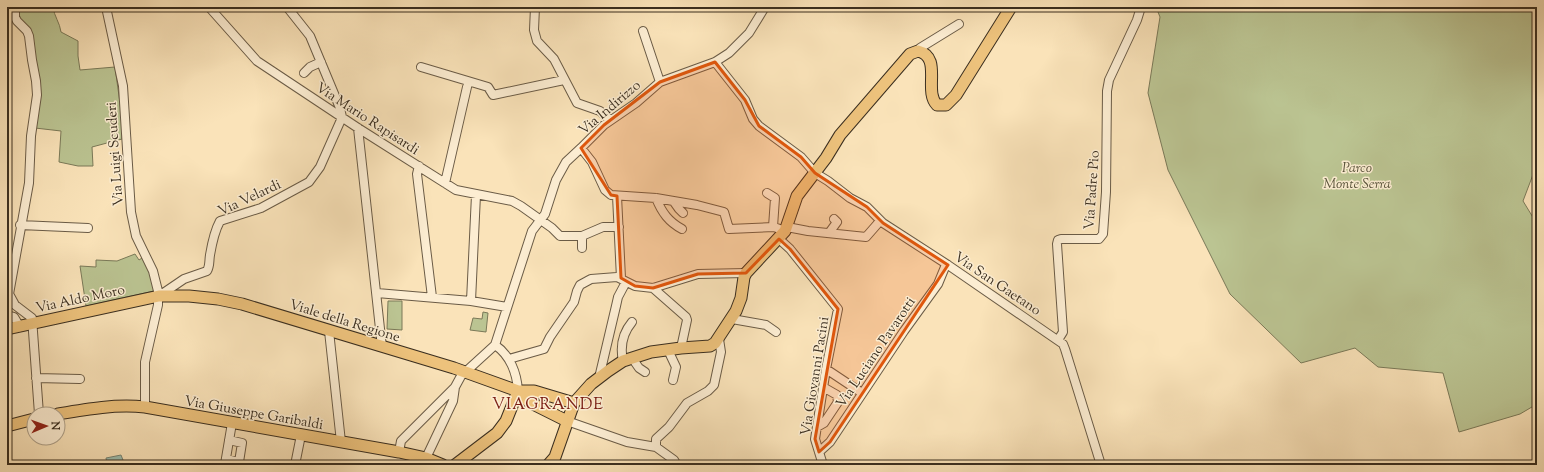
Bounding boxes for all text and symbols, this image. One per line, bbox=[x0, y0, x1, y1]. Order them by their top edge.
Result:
street label: Via Indirizzo bbox=[575, 76, 646, 141]
street label: Via Mario Rapisardi bbox=[311, 79, 423, 161]
street label: Via Luigi Scuderi bbox=[102, 101, 130, 207]
street label: Via Padre Pio bbox=[1080, 149, 1106, 231]
park label: Parco Monte Serra bbox=[1323, 159, 1391, 195]
street label: Via Velardi bbox=[215, 175, 285, 222]
street label: Via San Gaetano bbox=[949, 248, 1045, 321]
street label: Via Aldo Moro bbox=[34, 281, 127, 319]
street label: Via Luciano Pavarotti bbox=[832, 294, 921, 413]
street label: Viale della Regione bbox=[287, 296, 402, 348]
street label: Via Giovanni Pacini bbox=[797, 315, 835, 437]
street label: Via Giuseppe Garibaldi bbox=[183, 392, 325, 436]
district label: VIAGRANDE bbox=[492, 394, 604, 417]
north arrow bbox=[26, 406, 66, 446]
text: N bbox=[47, 420, 63, 431]

